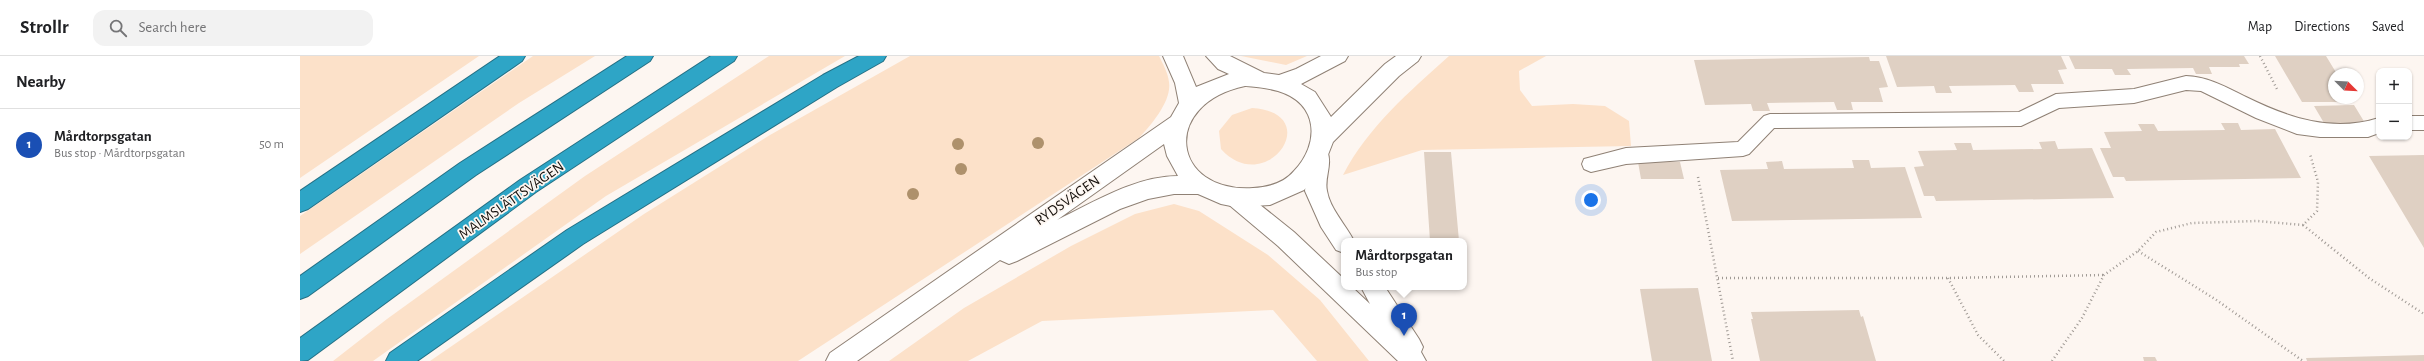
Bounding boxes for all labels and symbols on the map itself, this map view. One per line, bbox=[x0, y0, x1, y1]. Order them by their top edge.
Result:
north arrow bbox=[2328, 68, 2364, 104]
street label: MALMSLÄTTSVÄGEN bbox=[455, 158, 567, 242]
street label: RYDSVÄGEN bbox=[1031, 172, 1103, 228]
your location bbox=[1581, 190, 1601, 210]
pin: 1 bbox=[1391, 303, 1417, 336]

